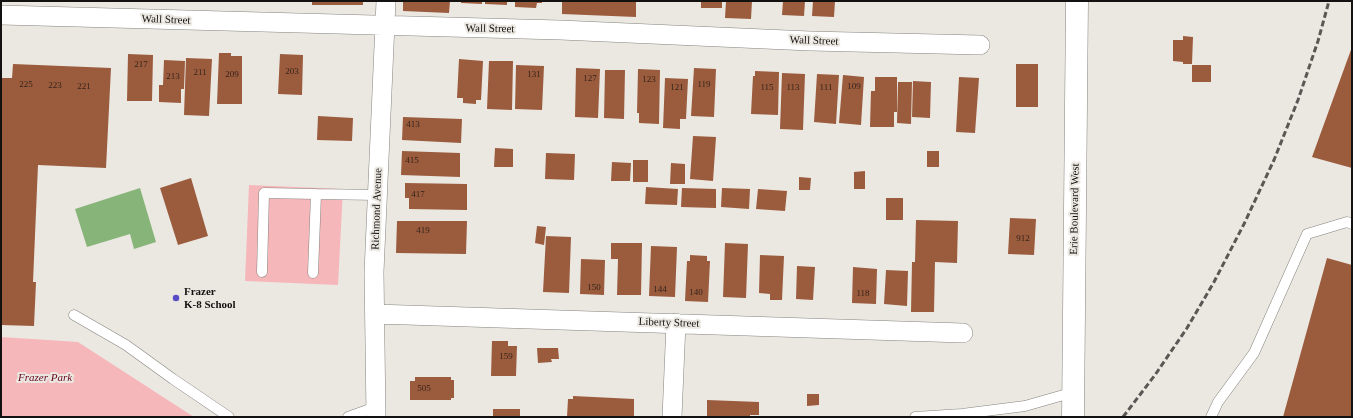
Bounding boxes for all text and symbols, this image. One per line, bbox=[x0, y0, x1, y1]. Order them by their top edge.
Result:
street label: Wall Street bbox=[141, 13, 191, 27]
street label: Wall Street bbox=[465, 22, 515, 36]
street label: Wall Street bbox=[789, 34, 839, 48]
house number: 217 bbox=[134, 60, 148, 70]
house number: 203 bbox=[285, 67, 299, 77]
house number: 211 bbox=[193, 68, 207, 78]
house number: 209 bbox=[225, 70, 239, 80]
house number: 131 bbox=[527, 70, 541, 80]
house number: 213 bbox=[166, 72, 180, 82]
house number: 127 bbox=[583, 74, 597, 84]
house number: 123 bbox=[642, 75, 656, 85]
house number: 225 bbox=[19, 80, 33, 90]
house number: 119 bbox=[697, 80, 711, 90]
house number: 223 bbox=[48, 81, 62, 91]
house number: 221 bbox=[77, 82, 91, 92]
house number: 109 bbox=[847, 82, 861, 92]
house number: 121 bbox=[670, 83, 684, 93]
house number: 115 bbox=[760, 83, 774, 93]
house number: 113 bbox=[786, 83, 800, 93]
house number: 111 bbox=[820, 83, 832, 93]
house number: 413 bbox=[406, 120, 420, 130]
house number: 415 bbox=[405, 156, 419, 166]
street label: Erie Boulevard West bbox=[1068, 163, 1082, 255]
street label: Richmond Avenue bbox=[369, 168, 385, 250]
house number: 417 bbox=[411, 190, 425, 200]
house number: 419 bbox=[416, 226, 430, 236]
house number: 912 bbox=[1016, 234, 1030, 244]
house number: 150 bbox=[587, 283, 601, 293]
place label: Frazer K-8 School bbox=[184, 285, 236, 311]
house number: 144 bbox=[653, 285, 667, 295]
house number: 140 bbox=[689, 288, 703, 298]
house number: 118 bbox=[856, 289, 870, 299]
marker: Frazer K-8 School bbox=[171, 293, 181, 303]
street label: Liberty Street bbox=[638, 315, 700, 331]
house number: 159 bbox=[499, 352, 513, 362]
park label: Frazer Park bbox=[18, 371, 72, 385]
house number: 505 bbox=[417, 384, 431, 394]

